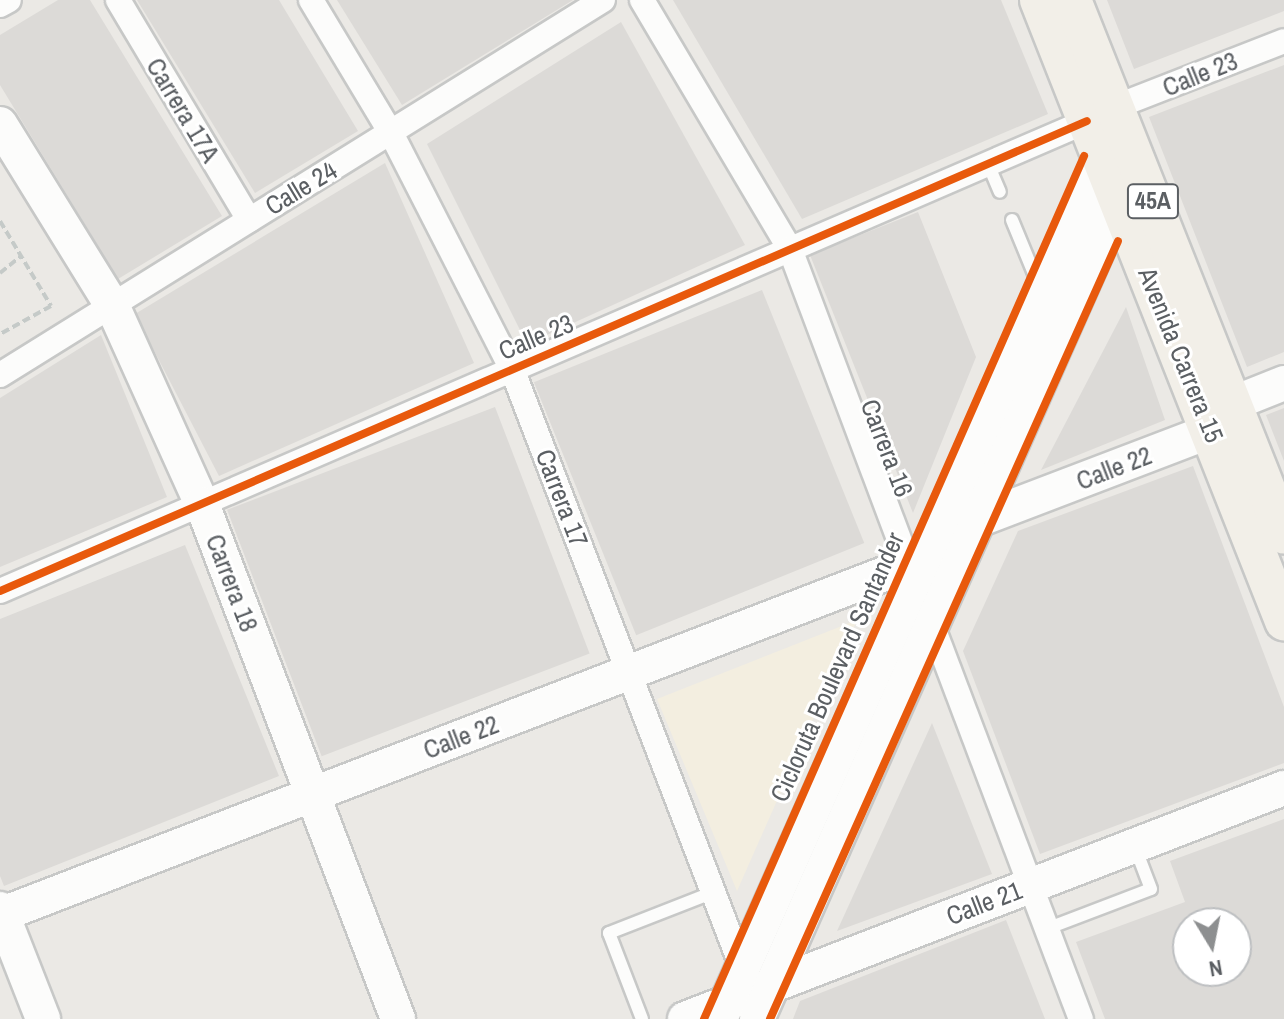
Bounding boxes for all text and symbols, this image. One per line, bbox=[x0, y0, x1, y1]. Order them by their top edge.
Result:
street label: Calle 23 bbox=[1158, 45, 1242, 103]
street label: Carrera 17A bbox=[140, 52, 226, 168]
street label: Calle 24 bbox=[259, 154, 343, 222]
road number: 45A bbox=[1125, 181, 1181, 221]
street label: Avenida Carrera 15 bbox=[1132, 263, 1230, 447]
street label: Calle 23 bbox=[494, 307, 578, 367]
street label: Carrera 16 bbox=[854, 395, 920, 501]
street label: Calle 22 bbox=[1072, 439, 1156, 497]
street label: Carrera 17 bbox=[529, 445, 595, 551]
street label: Cicloruta Boulevard Santander bbox=[763, 527, 911, 807]
street label: Carrera 18 bbox=[199, 530, 265, 636]
street label: Calle 22 bbox=[419, 708, 503, 766]
street label: Calle 21 bbox=[942, 874, 1026, 932]
north arrow bbox=[1172, 907, 1252, 987]
text: N bbox=[1207, 953, 1225, 985]

